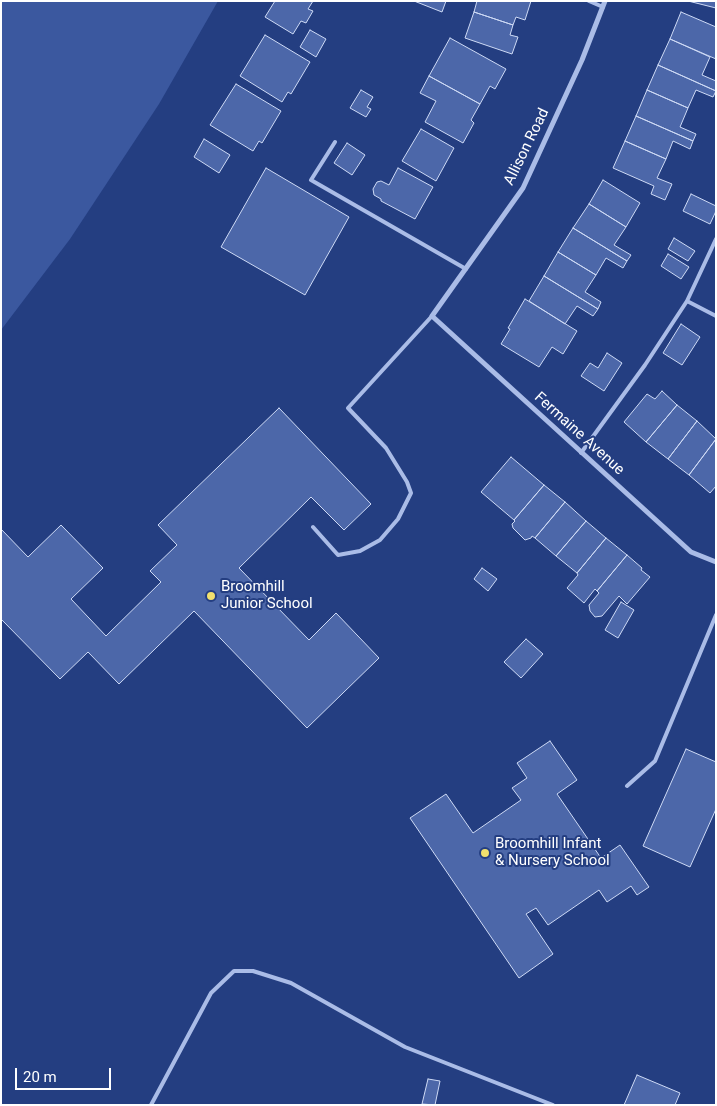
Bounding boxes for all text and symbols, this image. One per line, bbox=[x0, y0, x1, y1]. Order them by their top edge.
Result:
street label: Allison Road bbox=[501, 106, 553, 188]
street label: Fermaine Avenue bbox=[530, 389, 628, 479]
place label: Broomhill Junior School bbox=[221, 578, 313, 613]
marker: Broomhill Junior School bbox=[205, 590, 217, 602]
place label: Broomhill Infant & Nursery School bbox=[495, 835, 610, 870]
marker: Broomhill Infant & Nursery School bbox=[479, 847, 491, 859]
scale bar bbox=[18, 1058, 114, 1090]
text: 20 m bbox=[23, 1068, 57, 1086]

